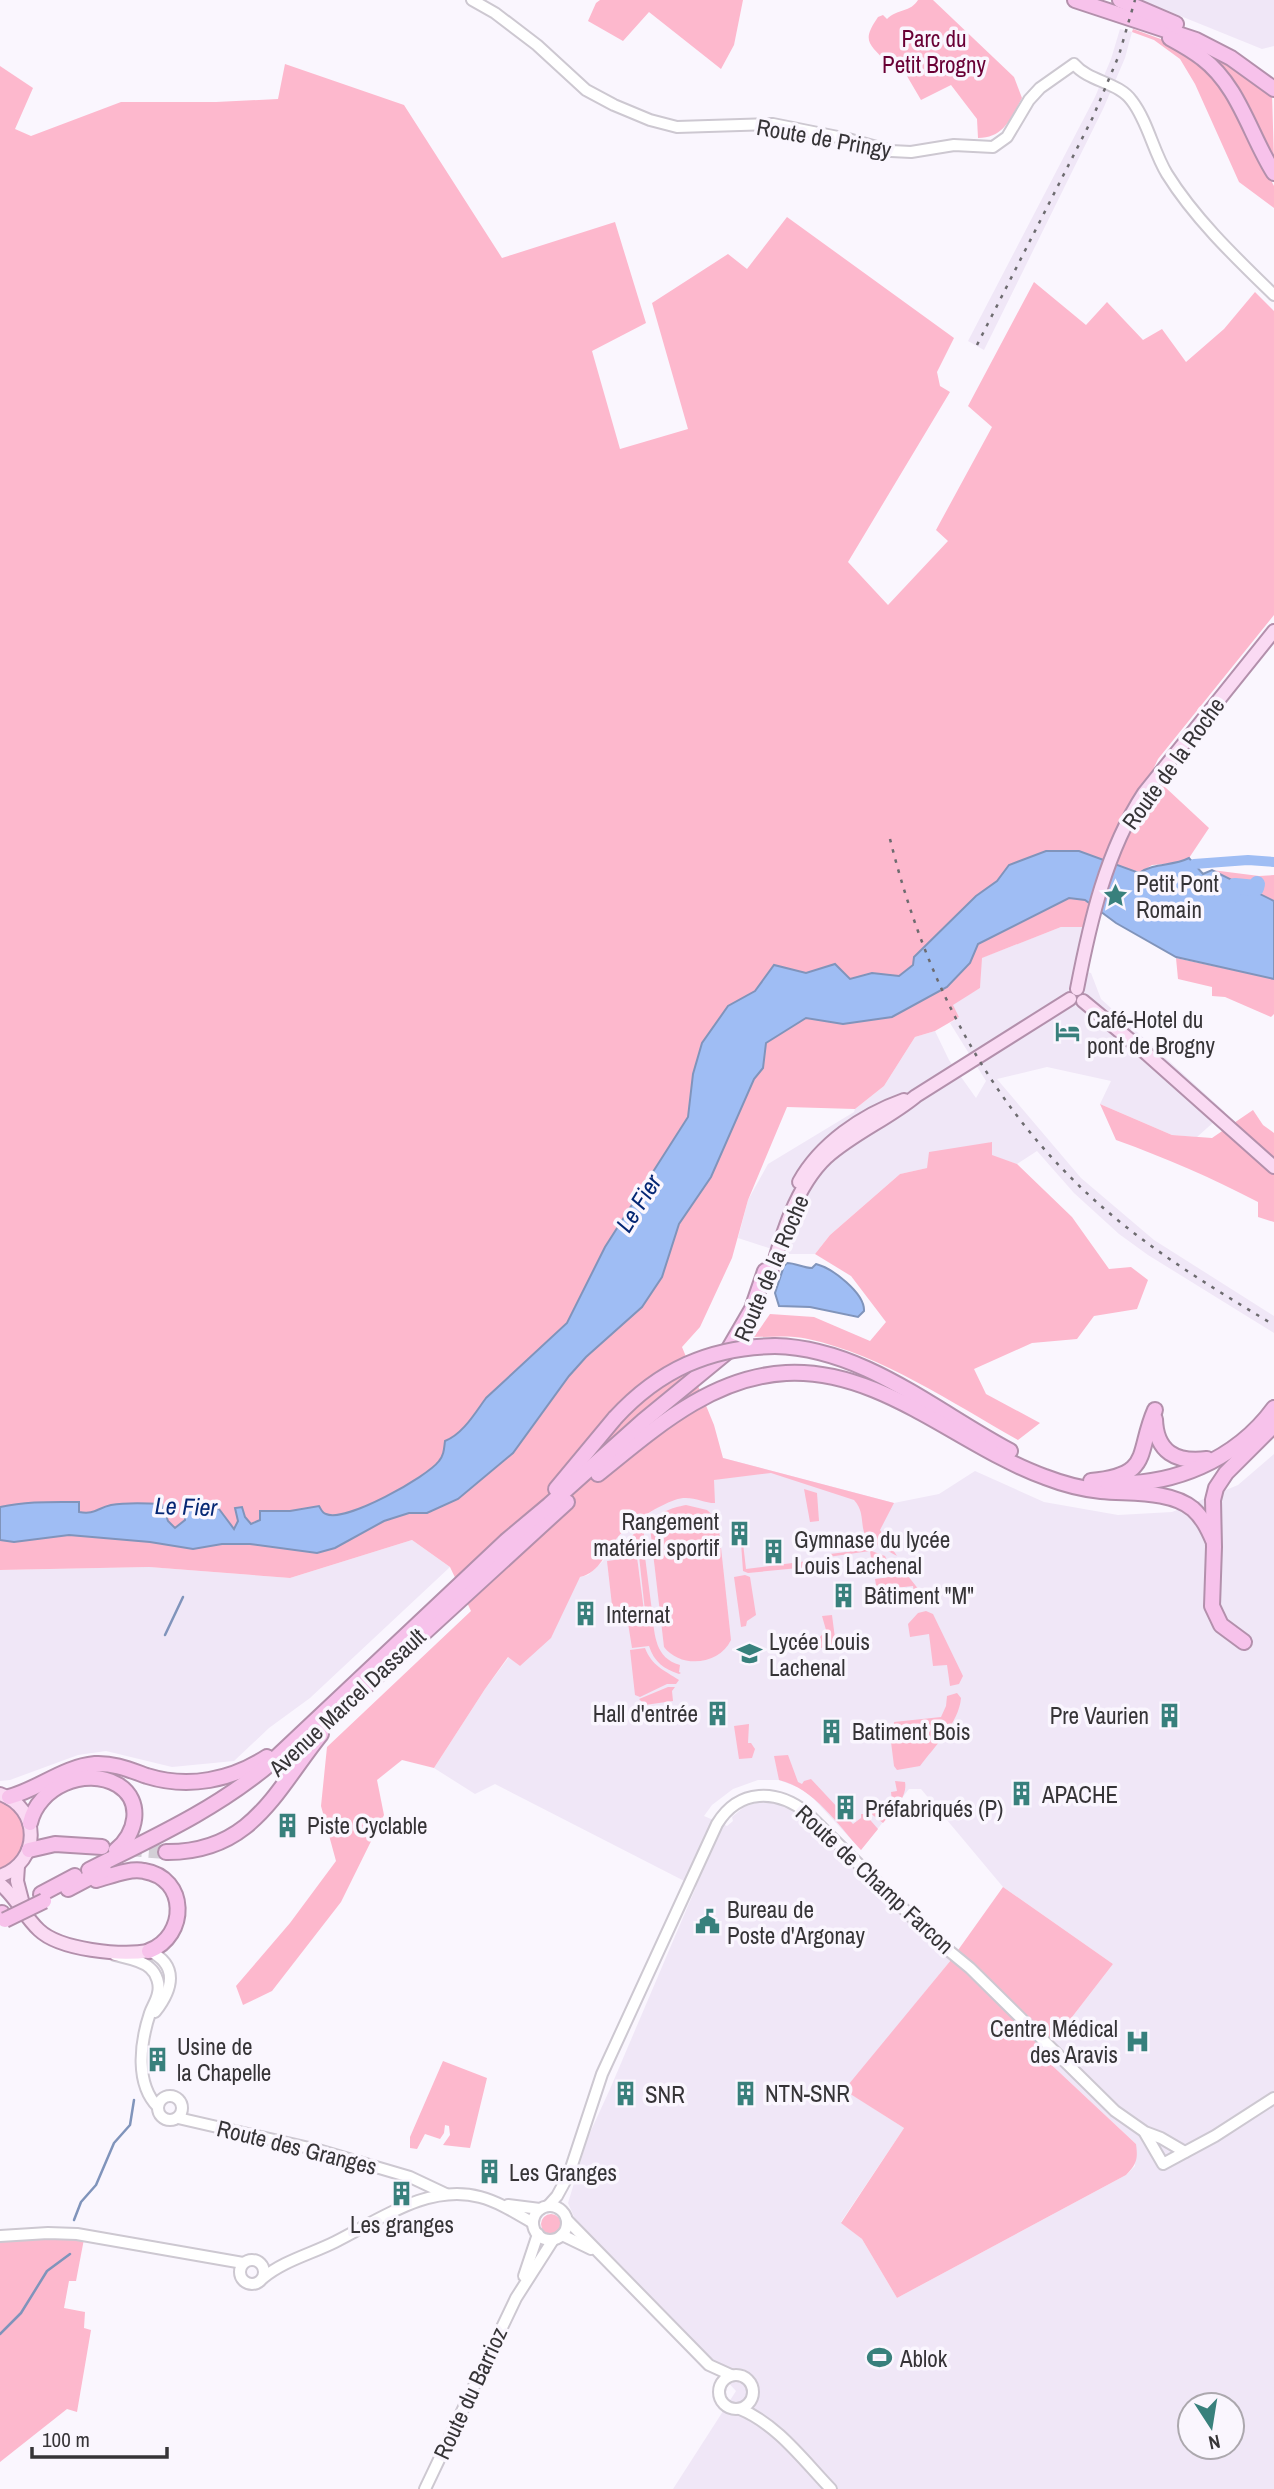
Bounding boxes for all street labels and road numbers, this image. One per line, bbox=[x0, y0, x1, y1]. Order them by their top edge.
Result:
street label: Route de Pringy bbox=[754, 111, 894, 165]
street label: Route de la Roche bbox=[1115, 691, 1231, 835]
street label: Route de la Roche bbox=[726, 1190, 816, 1346]
street label: Avenue Marcel Dassault bbox=[261, 1621, 432, 1784]
street label: Route de Champ Farcon bbox=[789, 1798, 961, 1960]
street label: Route des Granges bbox=[214, 2112, 380, 2182]
street label: Route du Barrioz bbox=[426, 2322, 514, 2464]

